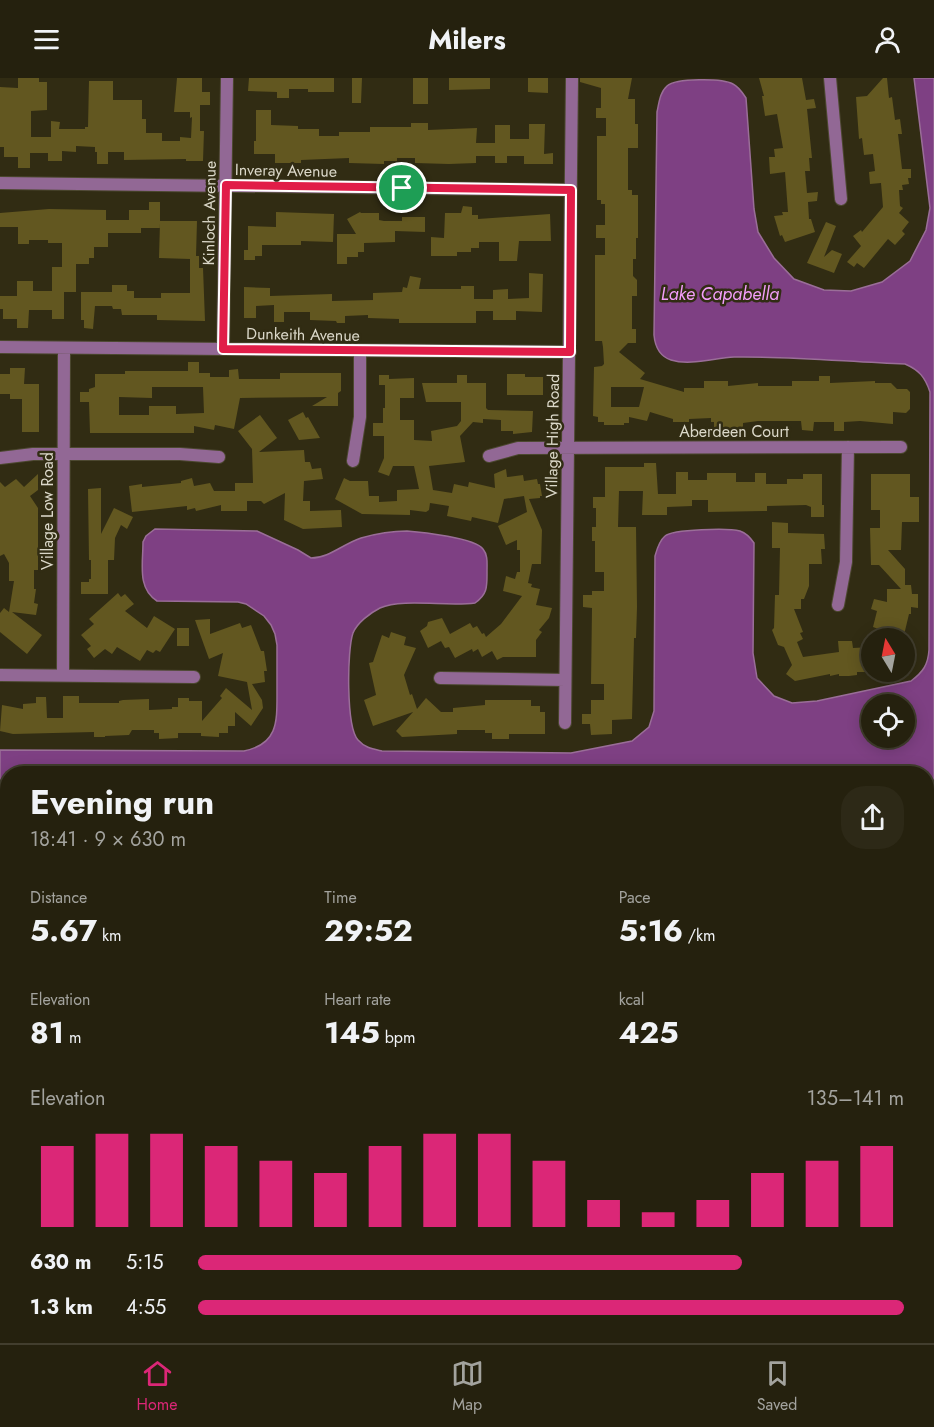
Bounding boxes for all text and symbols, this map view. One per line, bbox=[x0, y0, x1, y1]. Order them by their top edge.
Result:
text: Milers bbox=[428, 20, 506, 59]
icon: menu bbox=[30, 23, 63, 56]
icon: person bbox=[871, 23, 904, 56]
street label: Inveray Avenue bbox=[235, 158, 337, 183]
street label: Kinloch Avenue bbox=[197, 160, 222, 266]
pin bbox=[376, 162, 427, 213]
icon: arrive bbox=[385, 171, 418, 204]
water label: Lake Capabella bbox=[661, 281, 779, 307]
street label: Dunkeith Avenue bbox=[246, 322, 360, 347]
street label: Village High Road bbox=[540, 374, 565, 498]
street label: Aberdeen Court bbox=[679, 420, 789, 443]
street label: Village Low Road bbox=[36, 452, 59, 570]
north arrow bbox=[861, 628, 915, 682]
map controls bbox=[861, 628, 915, 748]
button: locate bbox=[861, 694, 915, 748]
text: Evening run bbox=[30, 779, 214, 826]
button: share bbox=[841, 786, 904, 849]
text: 18:41 · 9 × 630 m bbox=[30, 825, 186, 854]
text: Distance bbox=[30, 886, 87, 909]
text: Time bbox=[324, 886, 357, 909]
text: Pace bbox=[619, 886, 651, 909]
text: 5.67 bbox=[30, 909, 97, 952]
text: 29:52 bbox=[324, 909, 413, 952]
text: 5:16 bbox=[619, 909, 683, 952]
text: km bbox=[97, 924, 122, 947]
text: /km bbox=[683, 924, 716, 947]
text: Elevation bbox=[30, 988, 90, 1011]
text: Heart rate bbox=[324, 988, 391, 1011]
text: kcal bbox=[619, 988, 644, 1011]
text: 81 bbox=[30, 1011, 64, 1054]
text: 145 bbox=[324, 1011, 380, 1054]
text: 425 bbox=[619, 1011, 679, 1054]
text: m bbox=[64, 1026, 81, 1049]
text: bpm bbox=[380, 1026, 415, 1049]
text: Elevation bbox=[30, 1084, 105, 1113]
text: 135–141 m bbox=[807, 1084, 904, 1113]
text: 630 m bbox=[30, 1248, 91, 1277]
text: 5:15 bbox=[126, 1248, 164, 1277]
text: 1.3 km bbox=[30, 1293, 93, 1322]
text: 4:55 bbox=[126, 1293, 166, 1322]
tab: Home bbox=[137, 1357, 177, 1416]
tab: Map bbox=[451, 1357, 484, 1416]
tab: Saved bbox=[757, 1357, 797, 1416]

